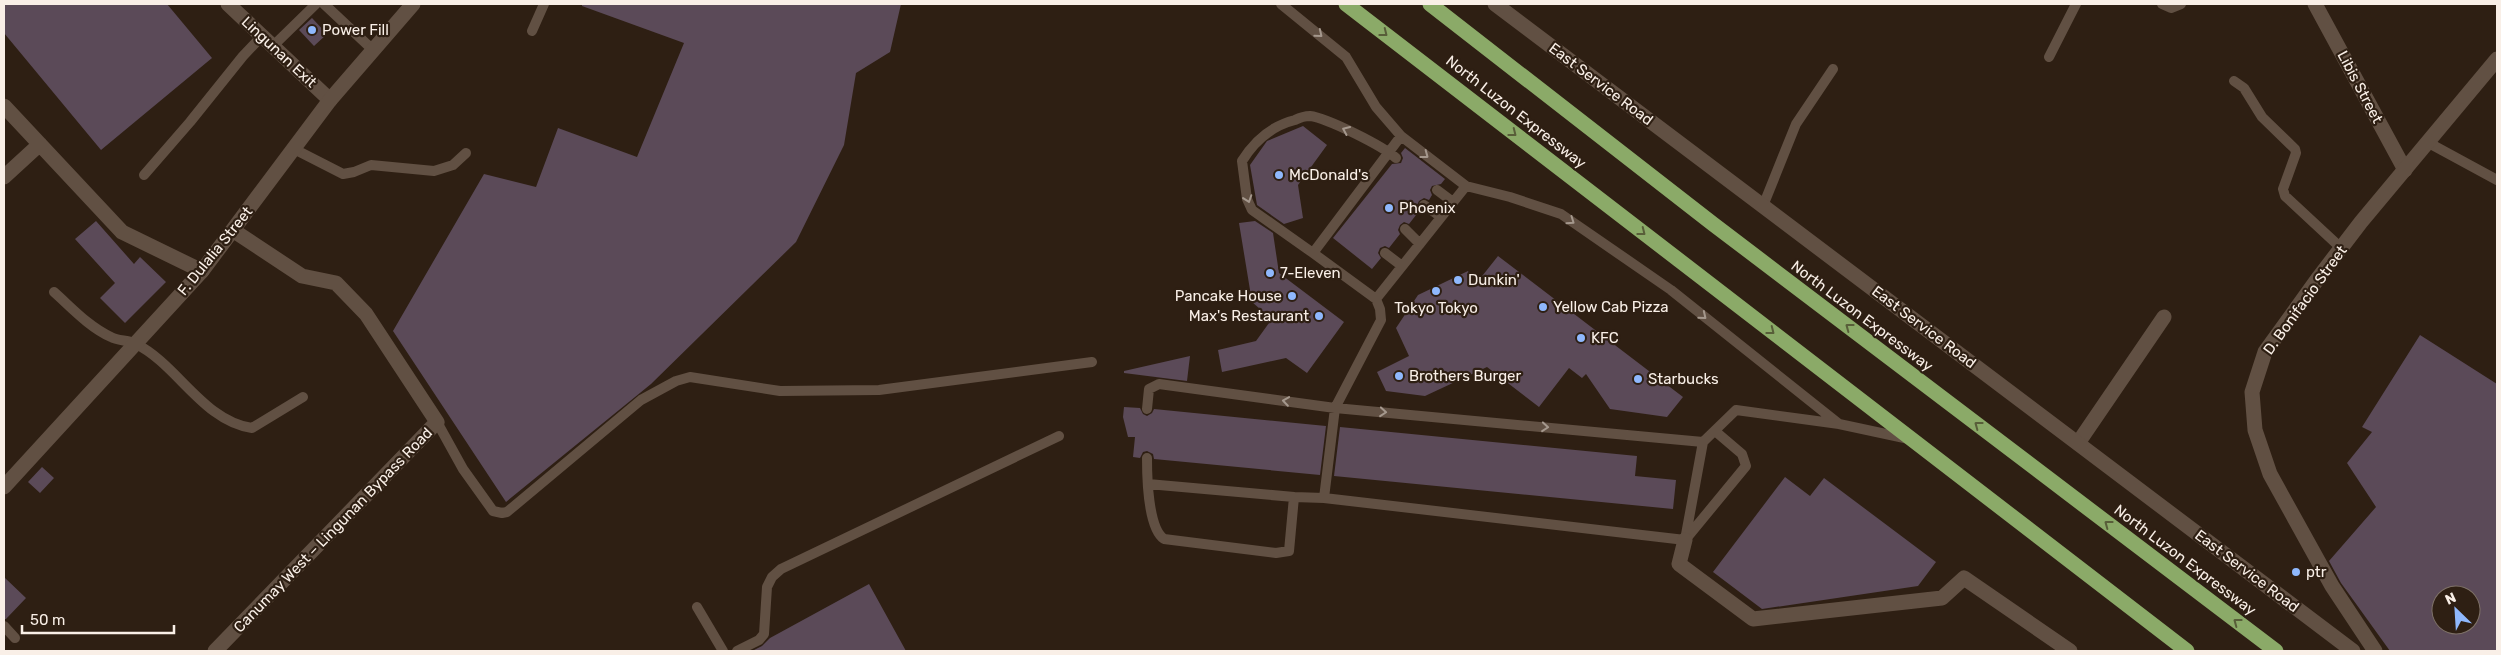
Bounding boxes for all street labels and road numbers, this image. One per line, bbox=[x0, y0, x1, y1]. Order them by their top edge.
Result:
street label: Lingunan Exit bbox=[238, 13, 320, 91]
street label: East Service Road bbox=[1545, 39, 1657, 129]
street label: Libis Street bbox=[2333, 48, 2387, 126]
street label: North Luzon Expressway bbox=[1442, 52, 1590, 172]
street label: F. Dulalia Street bbox=[174, 203, 256, 299]
street label: D. Bonifacio Street bbox=[2259, 242, 2351, 358]
street label: North Luzon Expressway bbox=[1788, 257, 1936, 375]
street label: East Service Road bbox=[1868, 282, 1980, 372]
street label: Canumay West – Lingunan Bypass Road bbox=[230, 424, 436, 636]
street label: North Luzon Expressway bbox=[2111, 501, 2259, 619]
street label: East Service Road bbox=[2191, 526, 2303, 616]

